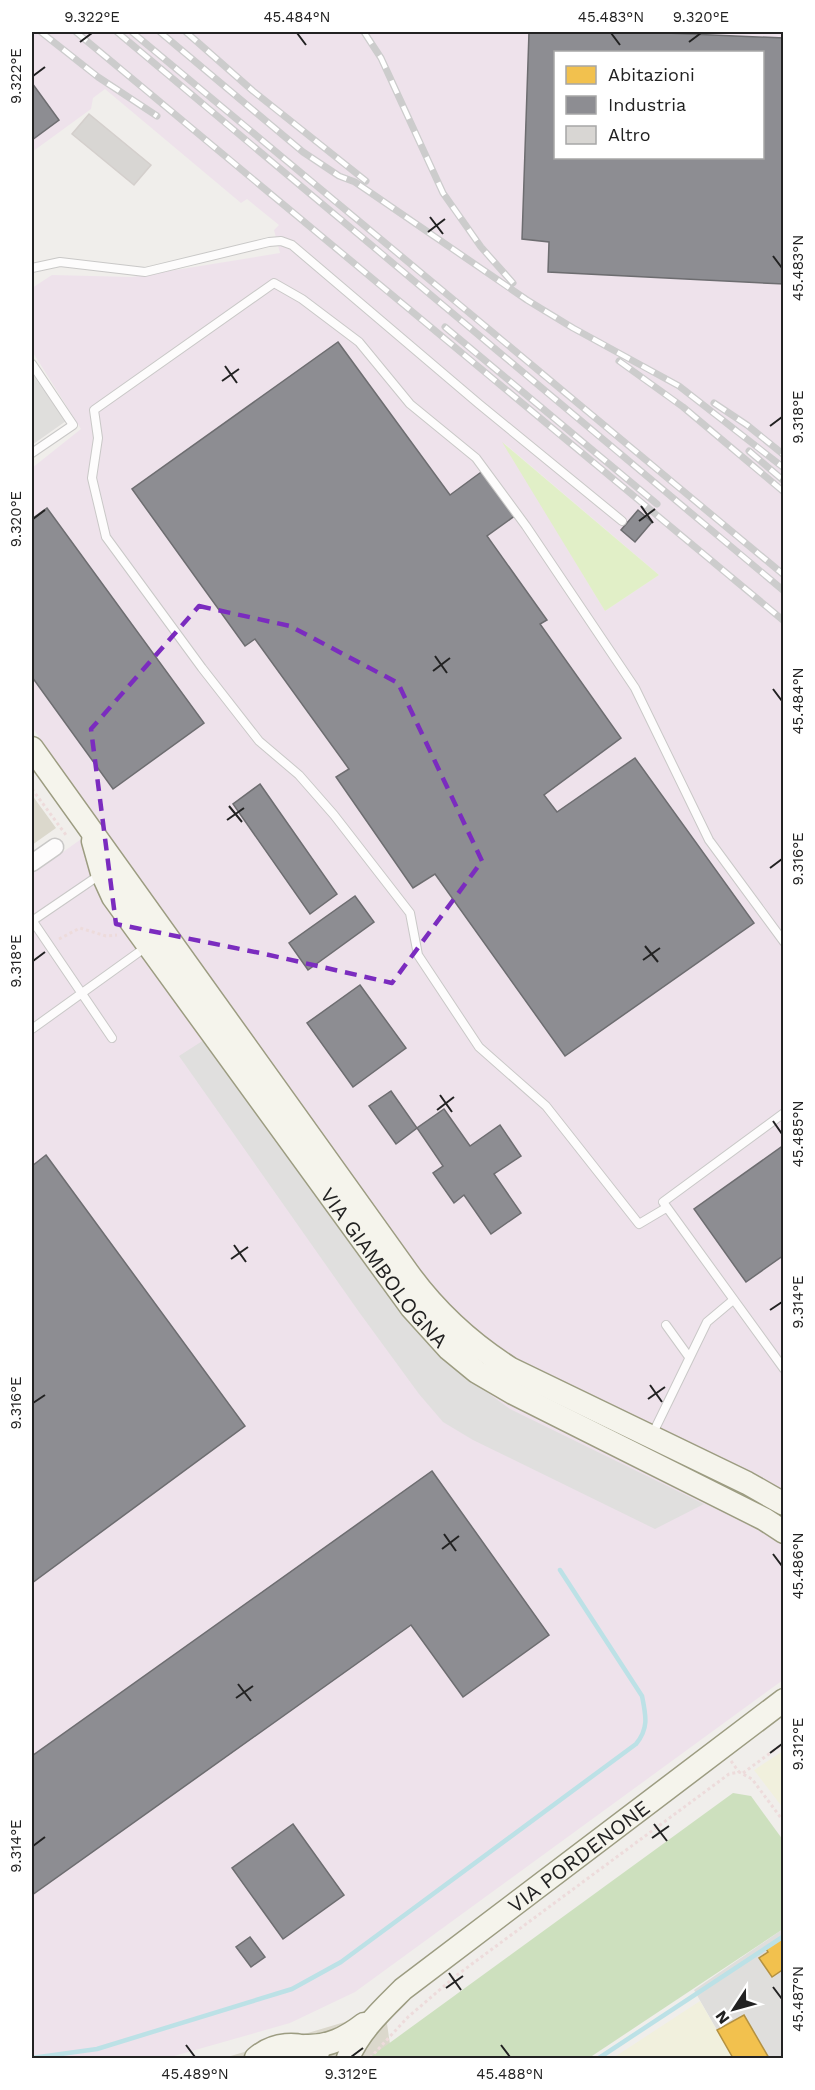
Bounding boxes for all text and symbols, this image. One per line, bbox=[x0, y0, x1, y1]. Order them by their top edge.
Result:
text: 9.322°E bbox=[64, 8, 120, 26]
text: 45.484°N bbox=[263, 8, 331, 26]
text: 45.483°N bbox=[578, 8, 644, 26]
text: 9.320°E bbox=[673, 8, 729, 26]
text: 9.322°E bbox=[7, 48, 25, 104]
legend bbox=[554, 51, 764, 159]
text: Abitazioni bbox=[608, 64, 695, 85]
text: Industria bbox=[608, 94, 686, 115]
text: Altro bbox=[608, 124, 650, 145]
text: 45.483°N bbox=[789, 235, 807, 301]
text: 9.318°E bbox=[789, 390, 807, 444]
text: 9.320°E bbox=[7, 491, 25, 547]
text: 45.484°N bbox=[789, 667, 807, 735]
text: 9.316°E bbox=[789, 832, 807, 886]
text: 9.318°E bbox=[7, 934, 25, 988]
text: 45.485°N bbox=[789, 1101, 807, 1167]
street label: VIA GIAMBOLOGNA bbox=[316, 1182, 454, 1353]
text: 9.314°E bbox=[789, 1275, 807, 1329]
text: 9.316°E bbox=[7, 1376, 25, 1430]
text: 45.486°N bbox=[789, 1532, 807, 1600]
text: 9.312°E bbox=[789, 1718, 807, 1770]
street label: VIA PORDENONE bbox=[503, 1794, 654, 1918]
text: 9.314°E bbox=[7, 1819, 25, 1873]
text: 45.487°N bbox=[789, 1966, 807, 2032]
north arrow bbox=[704, 1979, 764, 2039]
text: N bbox=[711, 2007, 733, 2028]
text: 45.489°N bbox=[161, 2065, 229, 2083]
text: 9.312°E bbox=[325, 2065, 377, 2083]
text: 45.488°N bbox=[476, 2065, 544, 2083]

